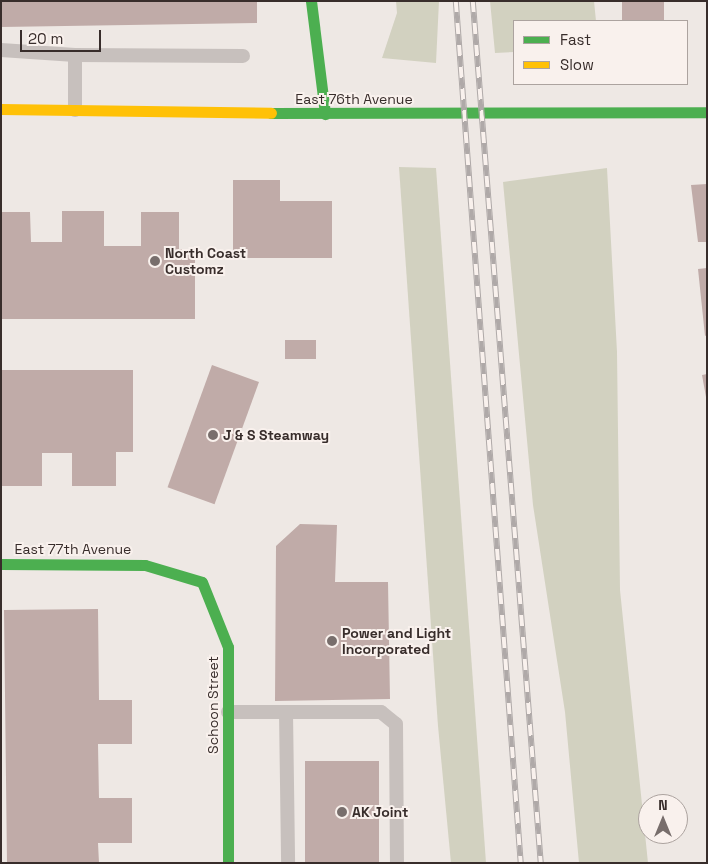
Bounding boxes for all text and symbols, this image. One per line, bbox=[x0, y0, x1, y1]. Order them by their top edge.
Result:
scale bar bbox=[22, 20, 104, 52]
legend bbox=[513, 20, 688, 85]
text: 20 m bbox=[28, 29, 63, 48]
text: Fast bbox=[560, 30, 591, 49]
text: Slow bbox=[560, 55, 594, 74]
street label: East 76th Avenue bbox=[295, 91, 413, 107]
place label: North Coast Customz bbox=[165, 245, 246, 278]
marker: North Coast Customz bbox=[149, 255, 161, 267]
place label: J & S Steamway bbox=[223, 427, 329, 443]
marker: J & S Steamway bbox=[207, 429, 219, 441]
street label: East 77th Avenue bbox=[15, 541, 131, 557]
place label: Power and Light Incorporated bbox=[342, 625, 451, 658]
marker: Power and Light Incorporated bbox=[326, 635, 338, 647]
street label: Schoon Street bbox=[205, 656, 221, 754]
north arrow bbox=[638, 794, 688, 844]
text: N bbox=[658, 796, 668, 814]
place label: AK Joint bbox=[352, 804, 408, 820]
marker: AK Joint bbox=[336, 806, 348, 818]

